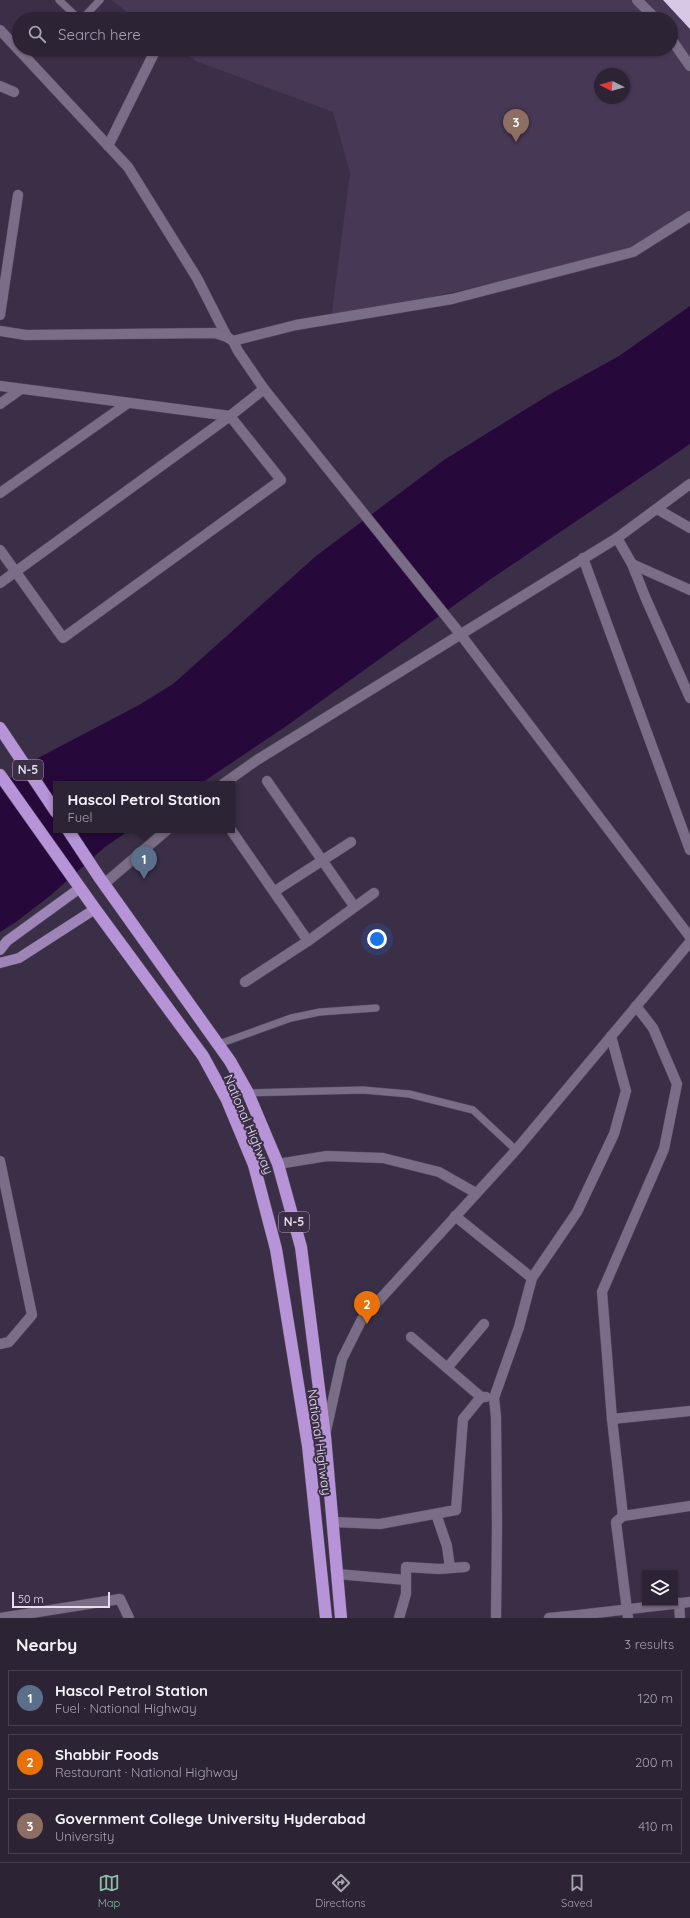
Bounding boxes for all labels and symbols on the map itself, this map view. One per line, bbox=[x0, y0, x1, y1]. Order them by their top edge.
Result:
north arrow bbox=[594, 68, 630, 104]
pin: 3 bbox=[503, 109, 529, 142]
road number: N-5 bbox=[13, 760, 43, 780]
pin: 1 bbox=[131, 846, 157, 879]
your location bbox=[367, 929, 387, 949]
street label: National Highway bbox=[221, 1072, 277, 1176]
road number: N-5 bbox=[279, 1212, 309, 1232]
pin: 2 bbox=[354, 1291, 380, 1324]
street label: National Highway bbox=[305, 1388, 335, 1496]
scale bar bbox=[12, 1590, 110, 1609]

